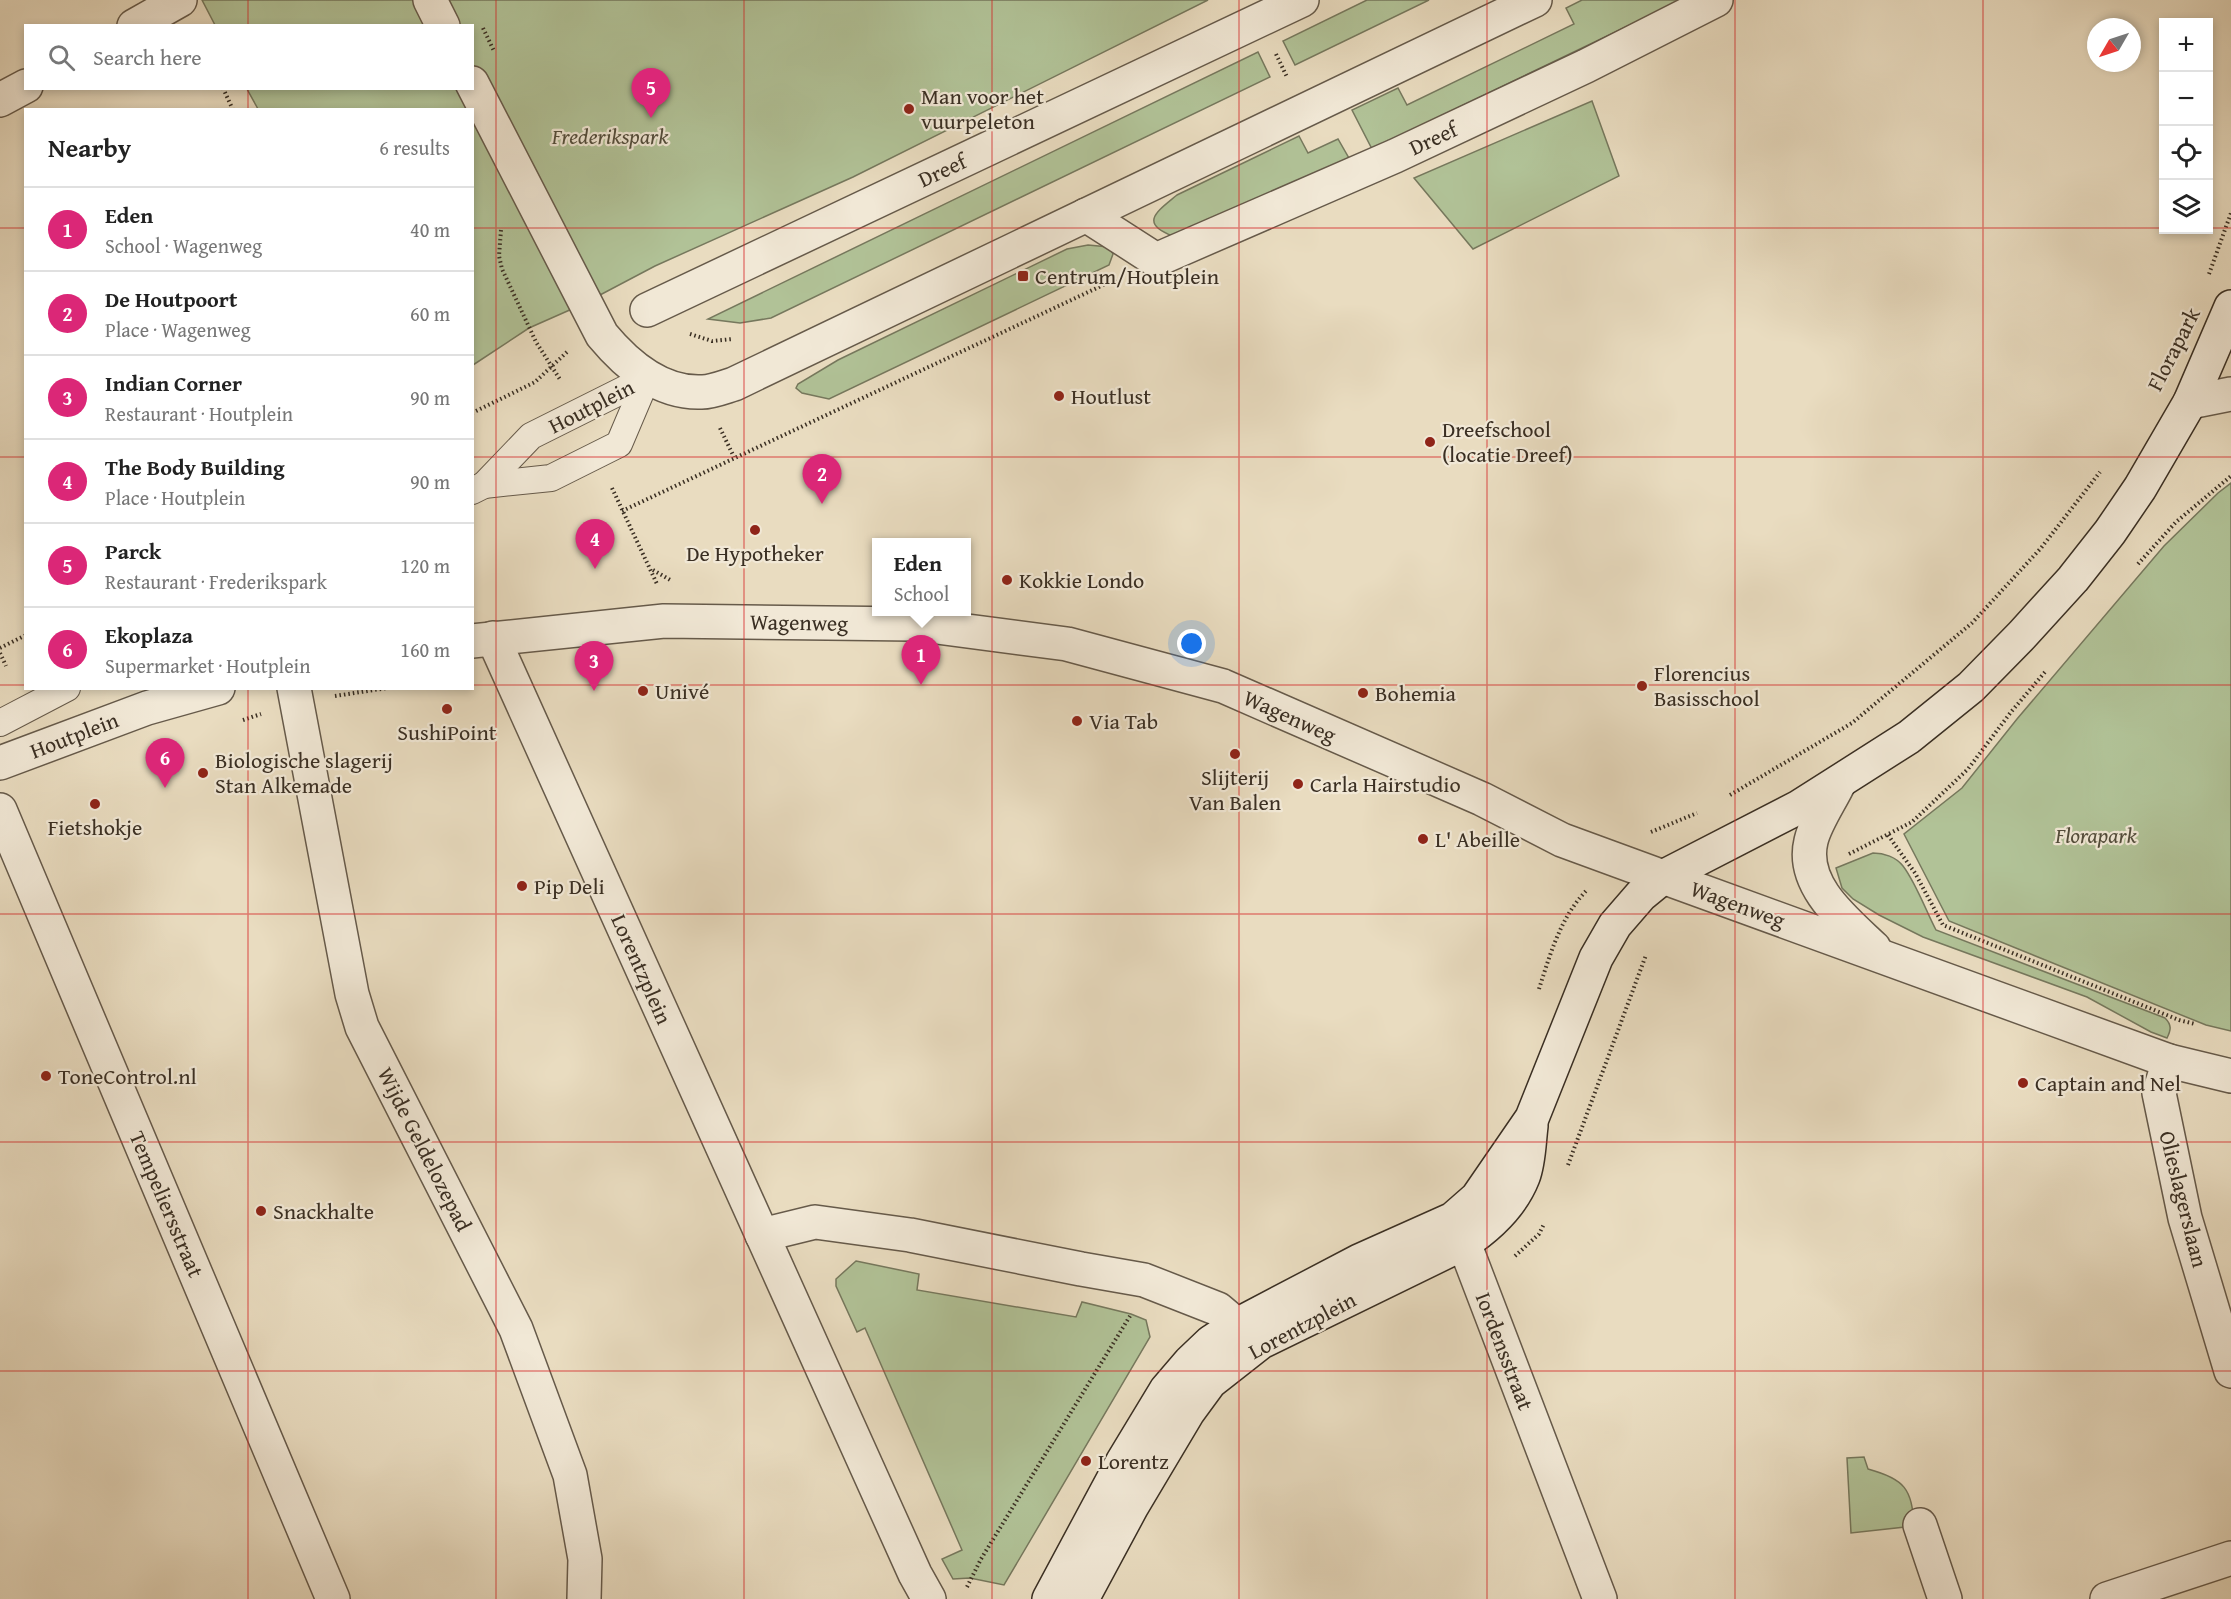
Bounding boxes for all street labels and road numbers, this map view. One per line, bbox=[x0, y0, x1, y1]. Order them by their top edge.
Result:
street label: Dreef bbox=[1404, 112, 1465, 163]
street label: Dreef bbox=[913, 144, 974, 195]
street label: Florapark bbox=[2138, 301, 2208, 396]
street label: Houtplein bbox=[543, 370, 640, 441]
street label: Wagenweg bbox=[750, 605, 848, 639]
street label: Wagenweg bbox=[1239, 681, 1341, 751]
street label: Houtplein bbox=[25, 703, 123, 766]
street label: Wagenweg bbox=[1686, 872, 1790, 936]
street label: Lorentzplein bbox=[603, 909, 681, 1030]
street label: Wijde Geldelozepad bbox=[370, 1061, 480, 1237]
street label: Tempeliersstraat bbox=[122, 1126, 212, 1282]
street label: Olieslagerslaan bbox=[2152, 1127, 2217, 1271]
street label: Lorentzplein bbox=[1243, 1283, 1362, 1367]
street label: Iordensstraat bbox=[1468, 1287, 1542, 1415]

